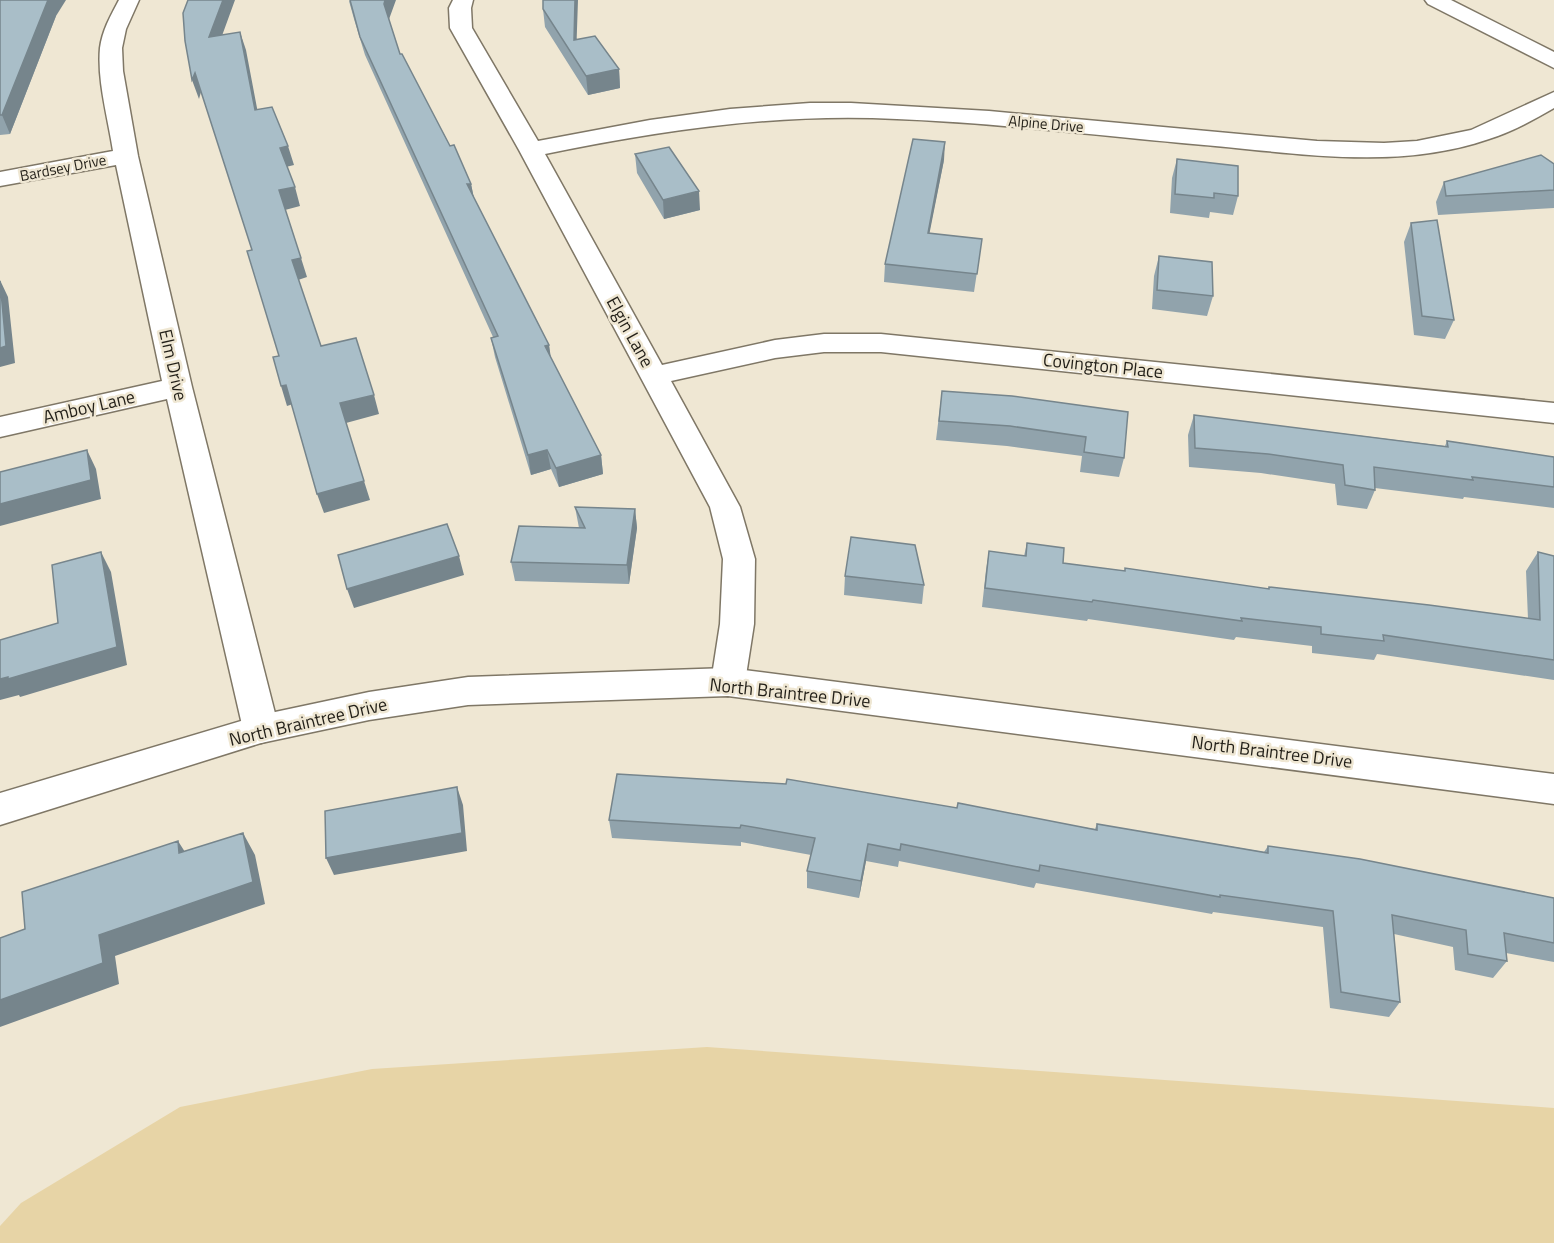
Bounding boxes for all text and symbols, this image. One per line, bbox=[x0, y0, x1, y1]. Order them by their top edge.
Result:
street label: Alpine Drive bbox=[1008, 109, 1085, 138]
street label: Bardsey Drive bbox=[18, 148, 108, 187]
street label: Elgin Lane bbox=[600, 291, 661, 372]
street label: Elm Drive bbox=[152, 327, 195, 403]
street label: Covington Place bbox=[1042, 346, 1164, 385]
street label: Amboy Lane bbox=[40, 383, 138, 430]
street label: North Braintree Drive bbox=[708, 671, 872, 714]
street label: North Braintree Drive bbox=[226, 690, 390, 753]
street label: North Braintree Drive bbox=[1190, 728, 1354, 775]

